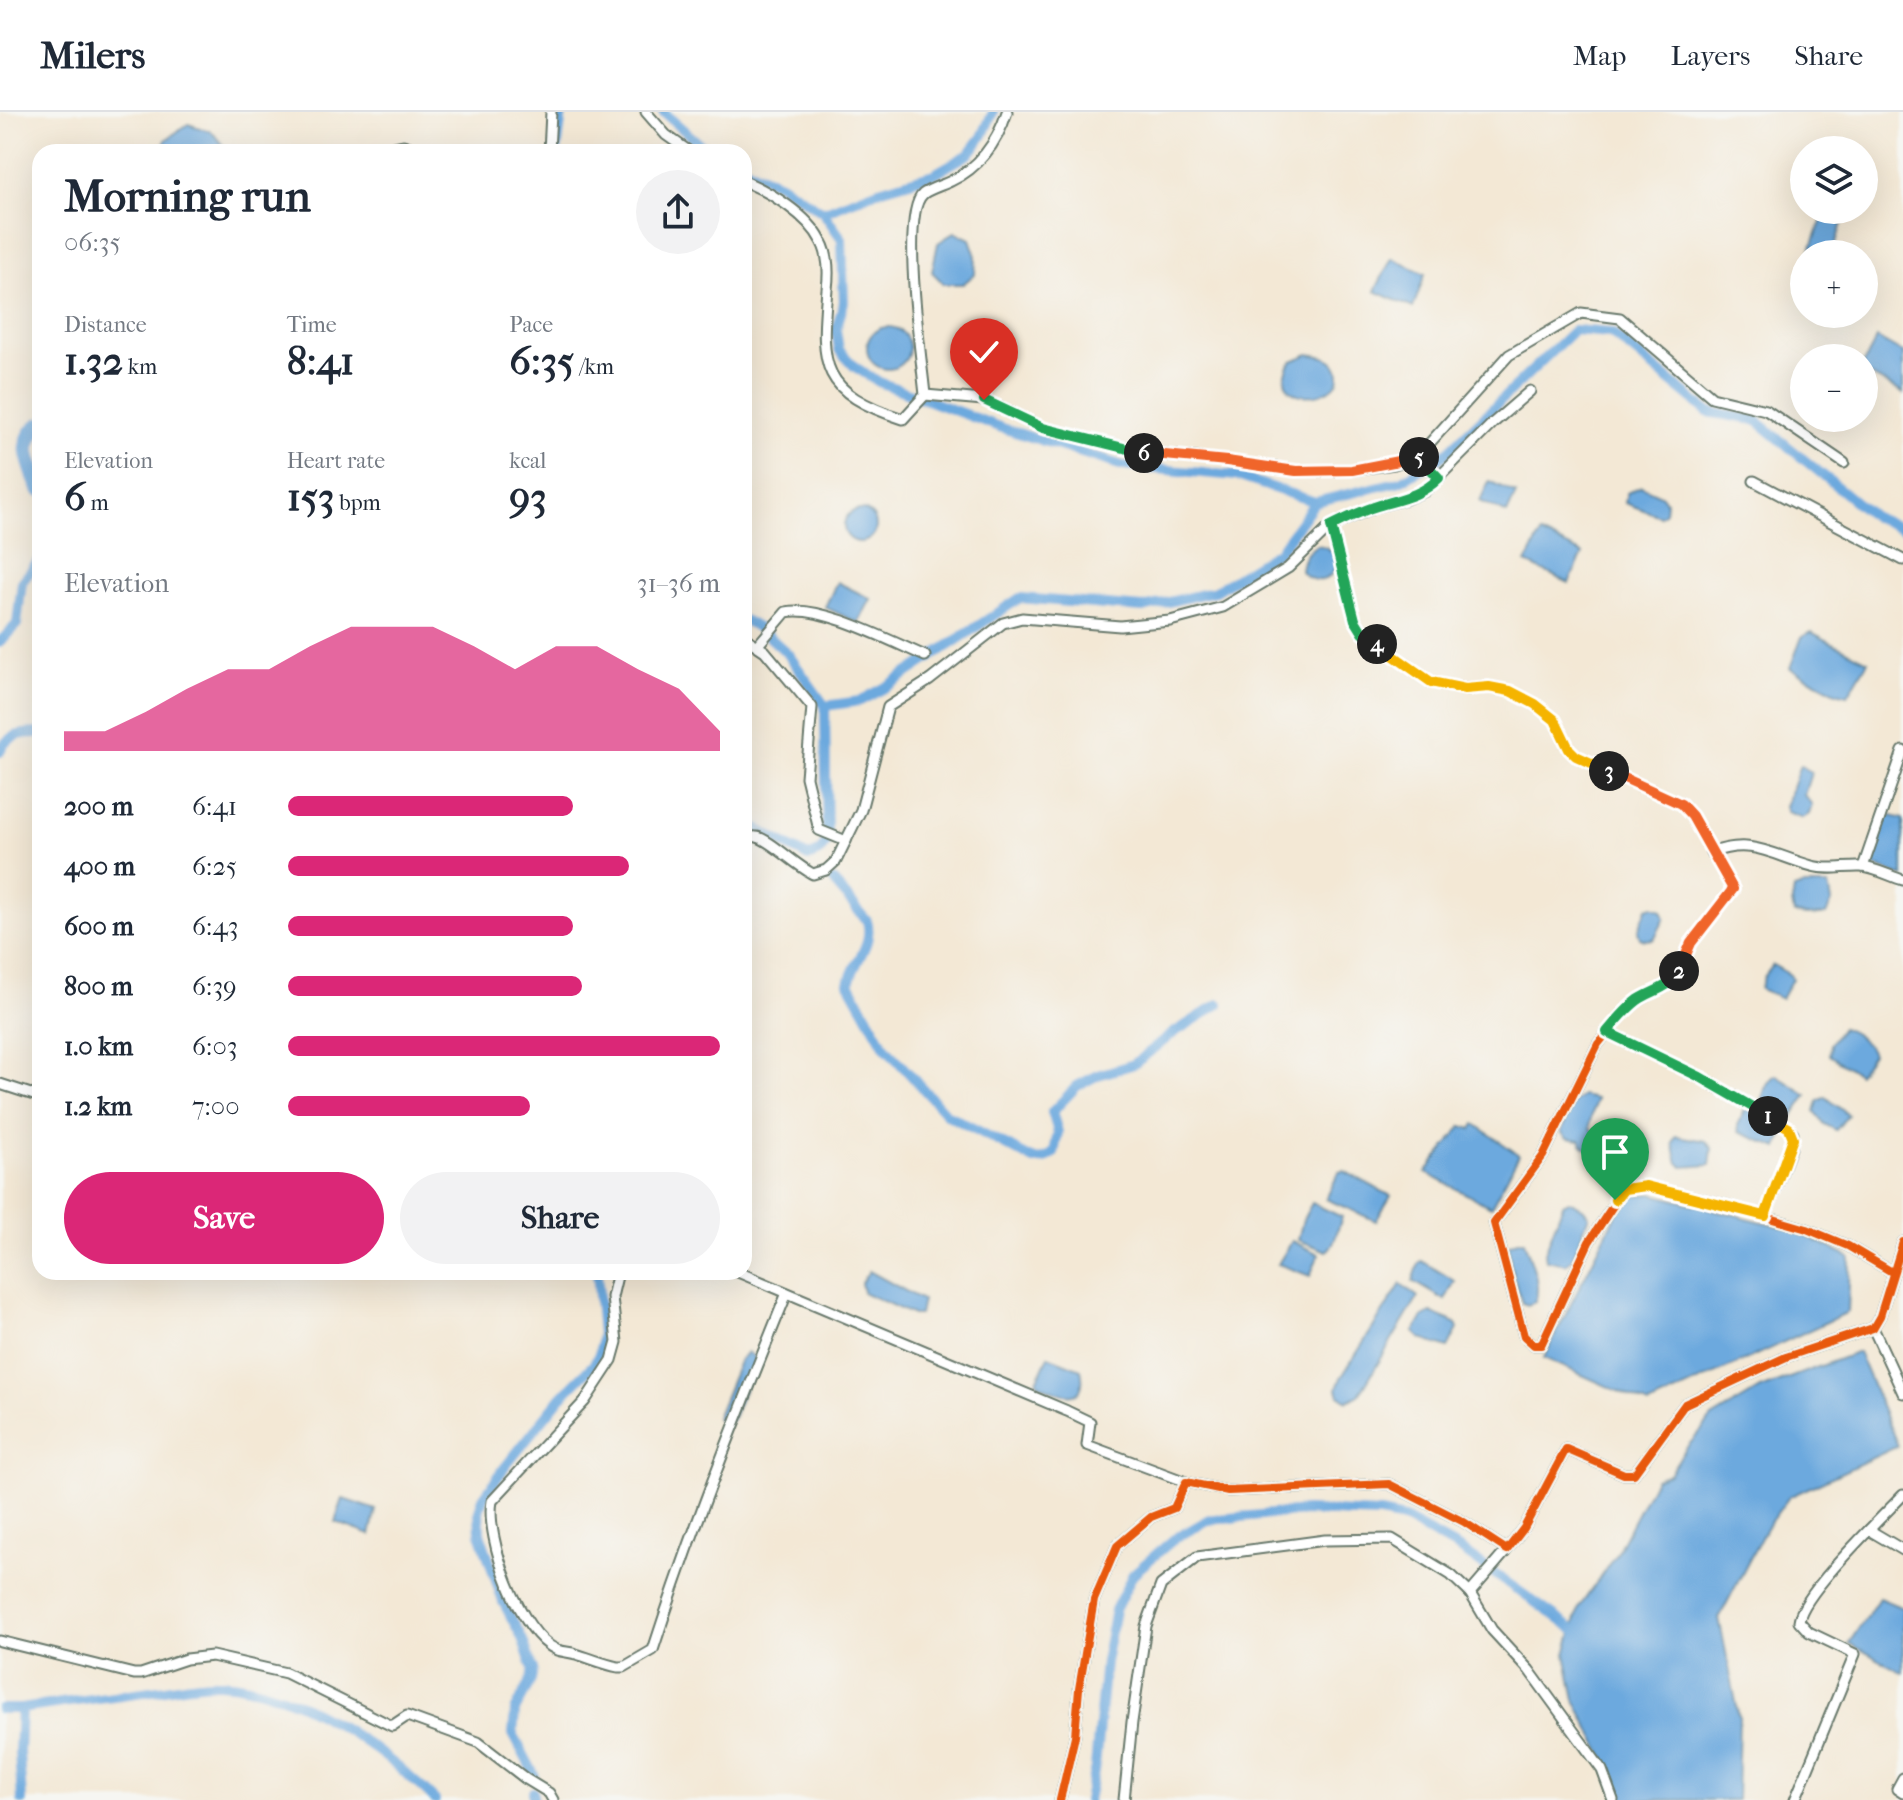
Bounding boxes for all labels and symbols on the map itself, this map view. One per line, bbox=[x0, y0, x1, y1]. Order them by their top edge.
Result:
pin bbox=[950, 318, 1018, 400]
pin: 6 bbox=[1124, 433, 1164, 473]
pin: 5 bbox=[1399, 437, 1439, 477]
pin: 4 bbox=[1357, 624, 1397, 664]
pin: 3 bbox=[1589, 751, 1629, 791]
pin: 2 bbox=[1659, 951, 1699, 991]
pin: 1 bbox=[1748, 1096, 1788, 1136]
pin bbox=[1581, 1118, 1649, 1200]

